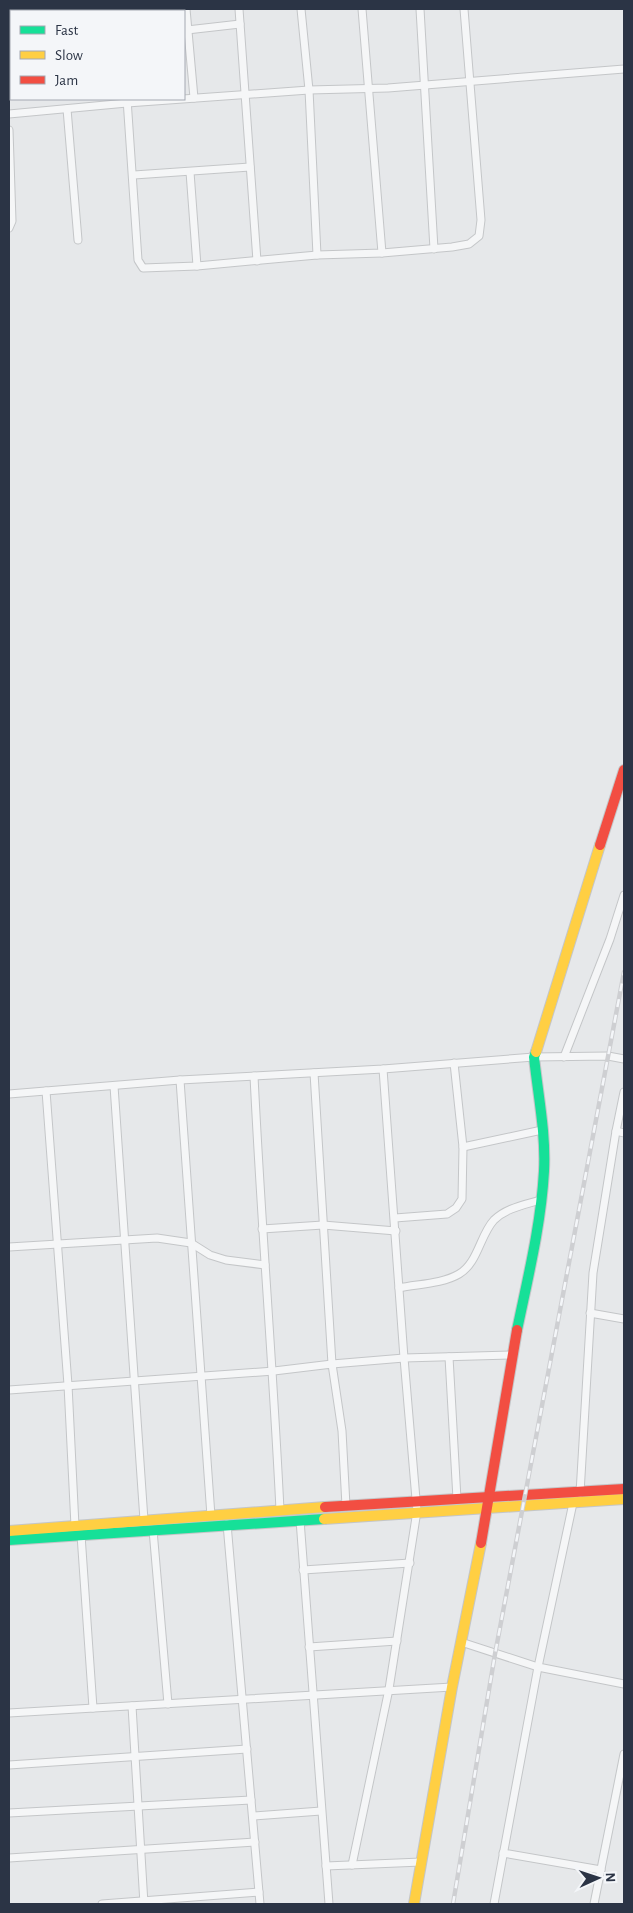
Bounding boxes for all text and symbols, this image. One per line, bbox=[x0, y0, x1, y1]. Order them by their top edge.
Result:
legend bbox=[10, 10, 185, 100]
text: Fast bbox=[55, 23, 79, 38]
text: Slow bbox=[55, 48, 83, 63]
text: Jam bbox=[55, 73, 78, 88]
north arrow bbox=[573, 1853, 623, 1903]
text: N bbox=[603, 1872, 617, 1883]

